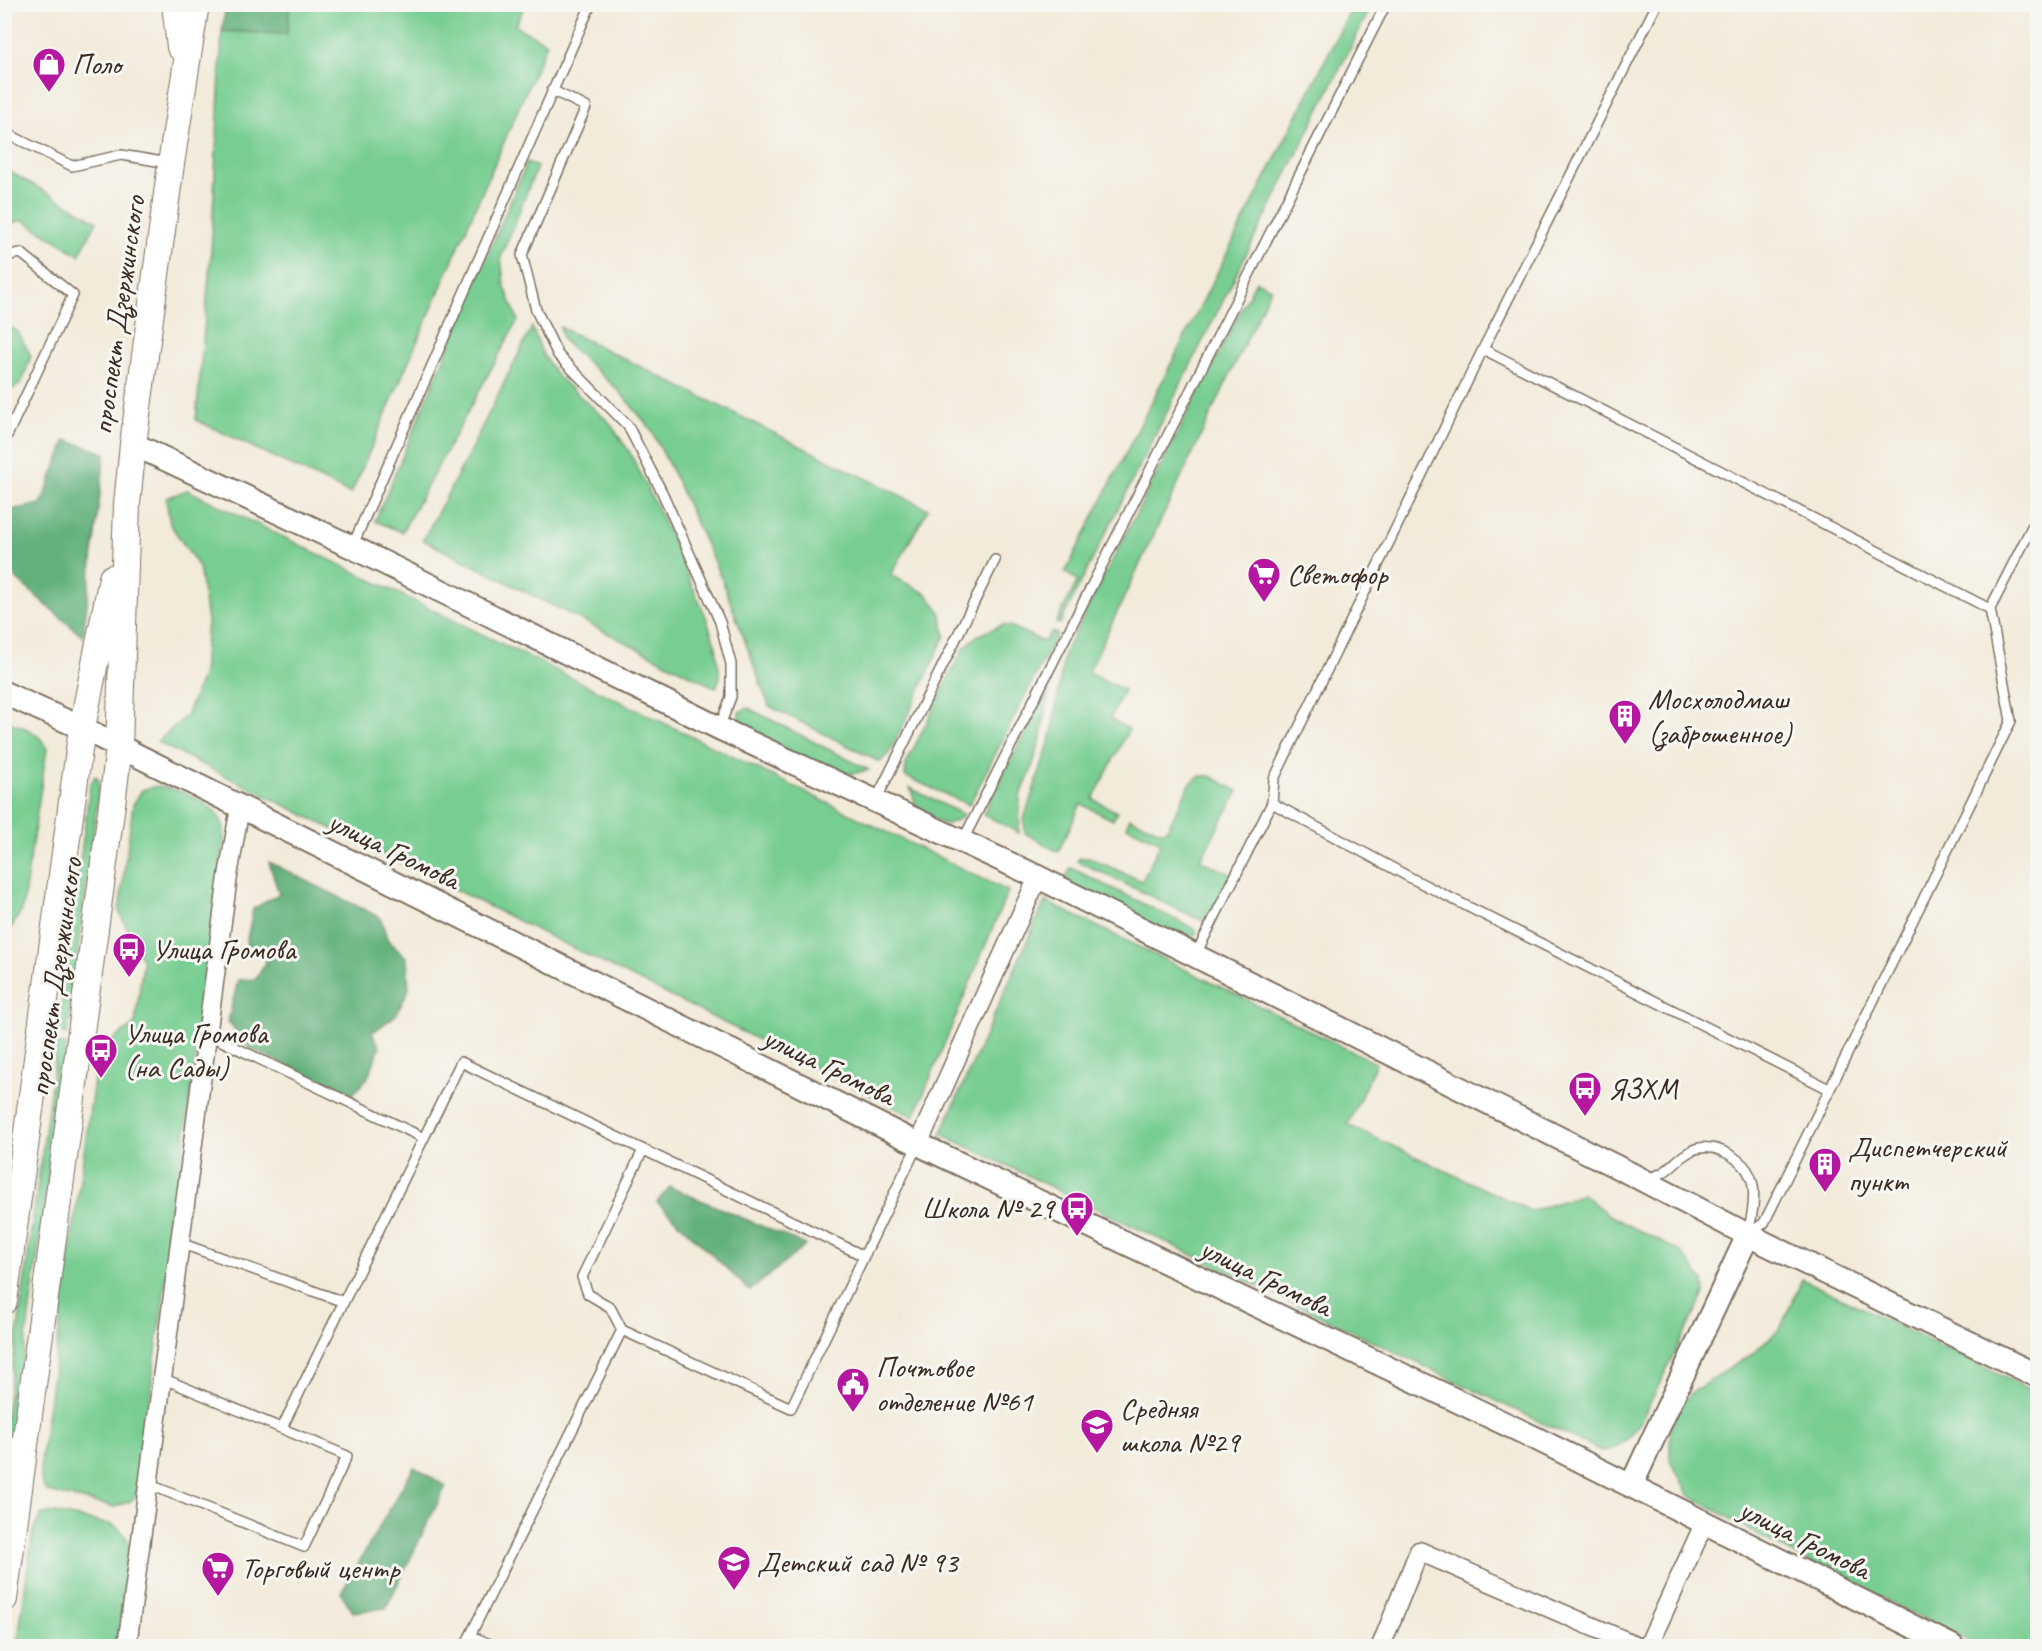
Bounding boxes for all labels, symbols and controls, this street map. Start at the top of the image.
place label: Поло [72,45,124,83]
shop icon: Поло [31,46,67,93]
street label: проспект Дзержинского [82,192,154,437]
place label: Светофор [1287,555,1389,593]
supermarket icon: Светофор [1246,556,1282,603]
place label: Мосхолодмаш (заброшенное) [1648,680,1793,752]
building icon: Мосхолодмаш (заброшенное) [1607,698,1643,745]
street label: улица Громова [320,801,468,899]
street label: проспект Дзержинского [19,854,91,1099]
place label: Улица Громова [152,930,297,968]
bus stop icon: Улица Громова [111,931,147,978]
place label: Улица Громова (на Сады) [124,1014,269,1086]
street label: улица Громова [755,1017,903,1115]
bus stop icon: Улица Громова (на Сады) [83,1032,119,1079]
place label: ЯЗХМ [1608,1069,1679,1107]
bus stop icon: ЯЗХМ [1567,1070,1603,1117]
place label: Диспетчерский пункт [1848,1128,2008,1200]
building icon: Диспетчерский пункт [1807,1146,1843,1193]
place label: Школа № 29 [922,1189,1056,1227]
bus stop icon: Школа № 29 [1059,1190,1095,1237]
street label: улица Громова [1192,1228,1340,1326]
place label: Почтовое отделение №61 [876,1348,1034,1420]
public building icon: Почтовое отделение №61 [835,1366,871,1413]
place label: Средняя школа №29 [1120,1389,1242,1461]
school or university icon: Средняя школа №29 [1079,1407,1115,1454]
street label: улица Громова [1731,1489,1879,1589]
place label: Детский сад № 93 [757,1543,960,1581]
school or university icon: Детский сад № 93 [716,1544,752,1591]
place label: Торговый центр [241,1549,401,1587]
supermarket icon: Торговый центр [200,1550,236,1597]

